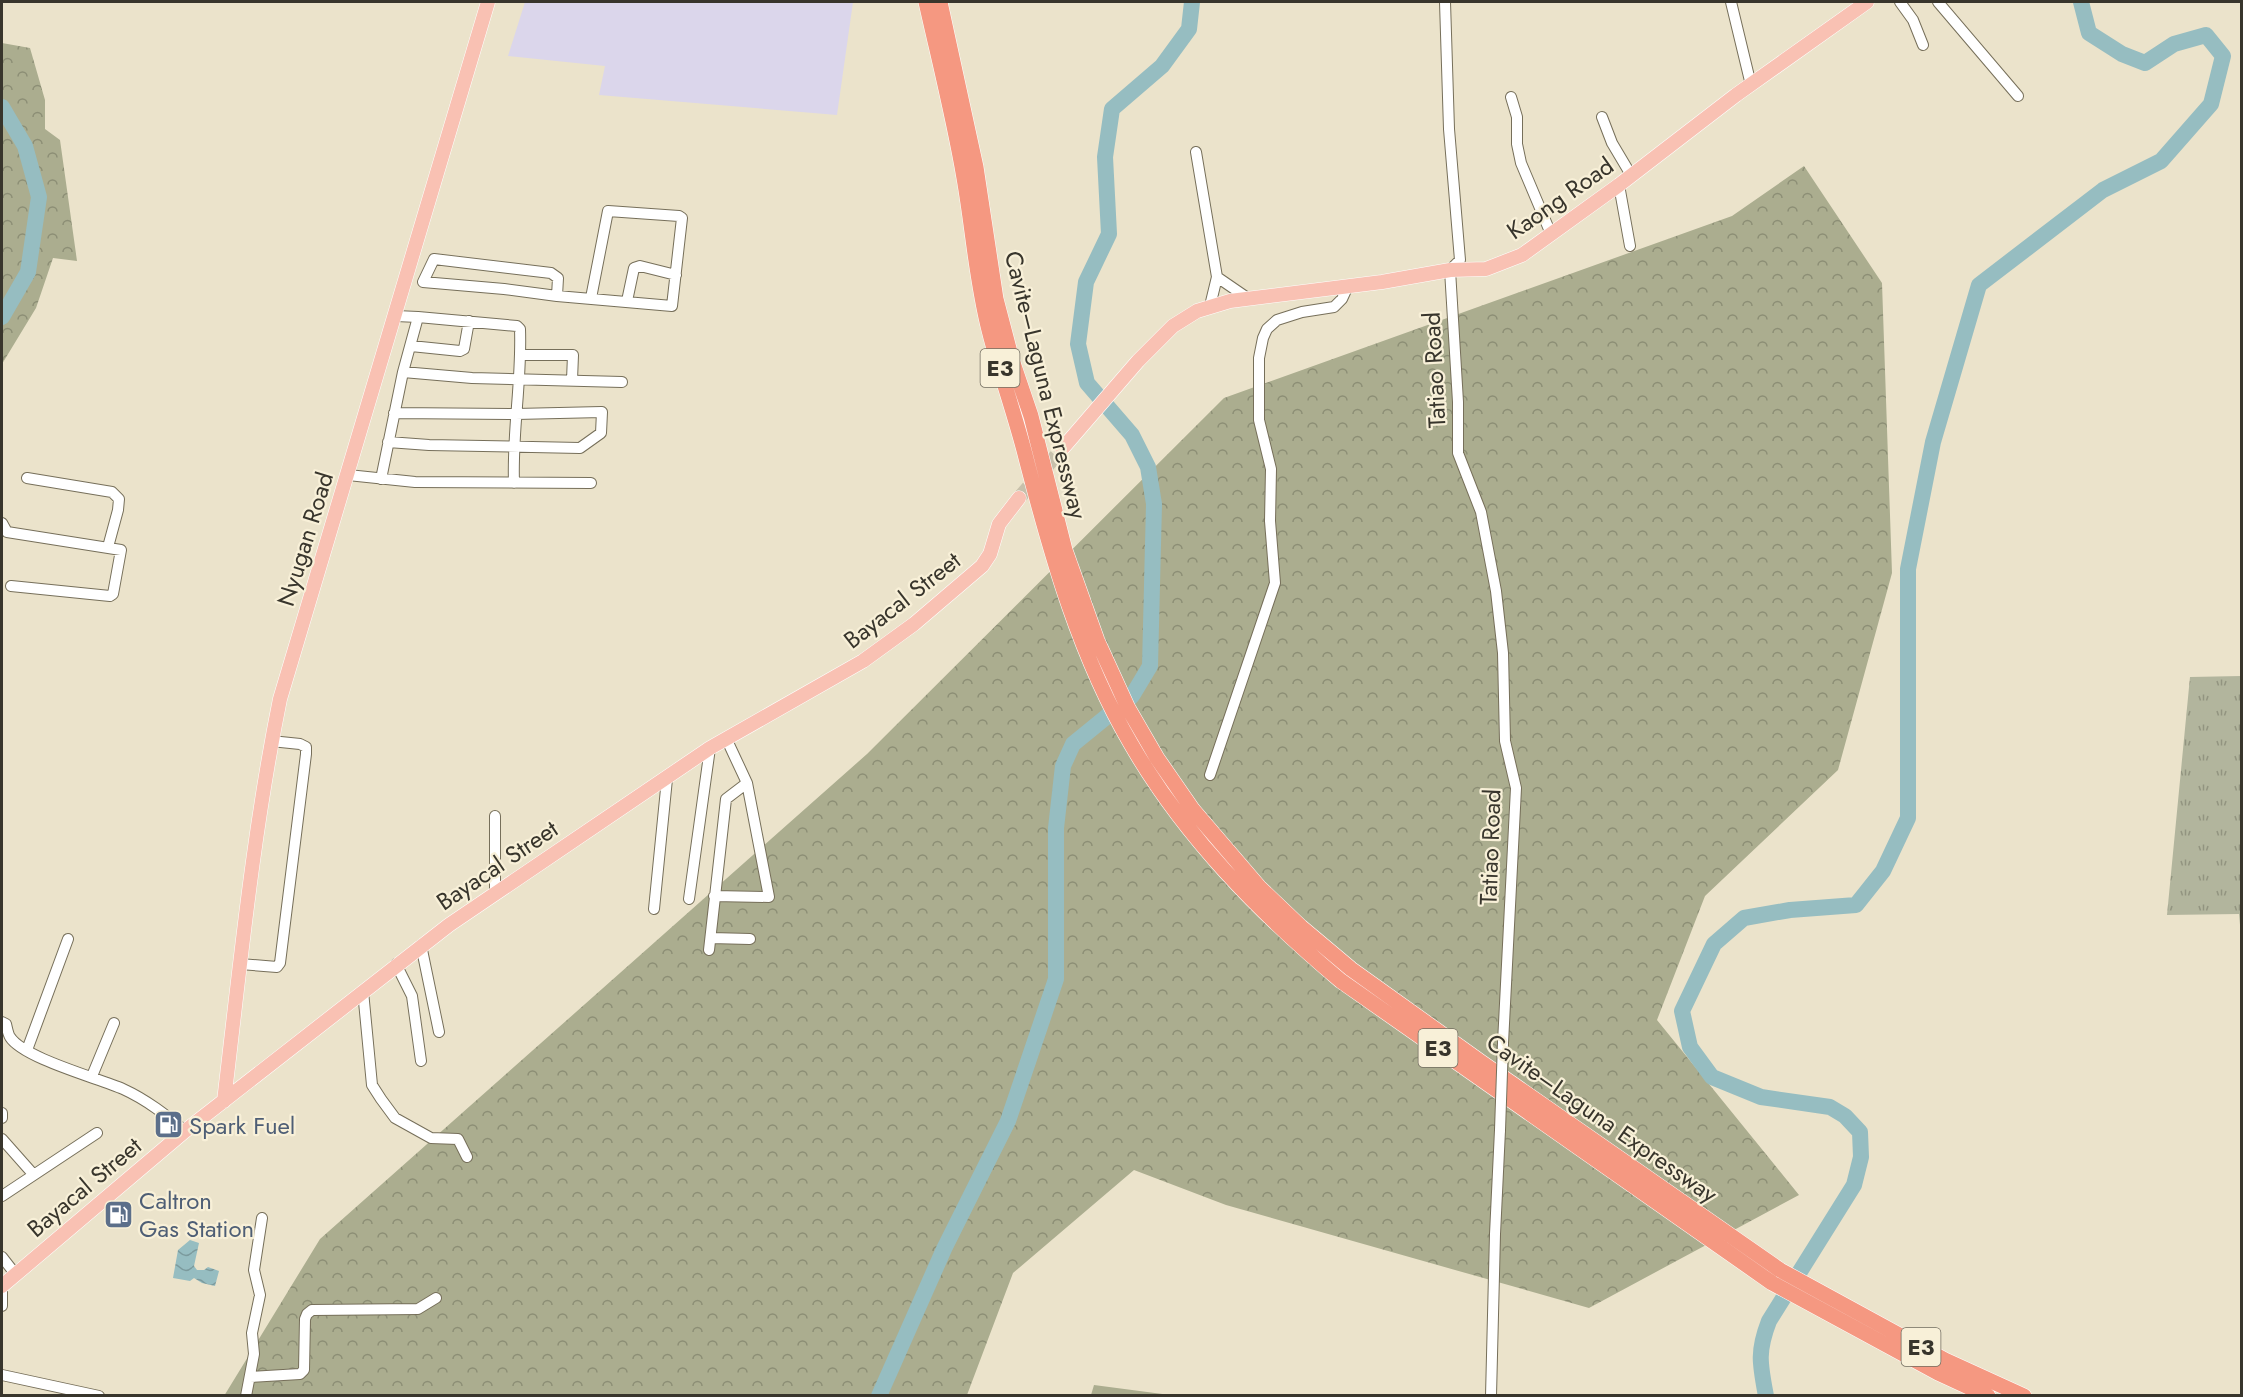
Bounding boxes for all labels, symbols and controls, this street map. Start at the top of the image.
street label: Kaong Road [1499,148,1621,248]
street label: Cavite–Laguna Expressway [996,247,1096,523]
street label: Tatiao Road [1413,311,1455,429]
road number: E3 [980,349,1020,387]
street label: Nyugan Road [268,468,342,610]
street label: Bayacal Street [836,543,968,657]
street label: Tatiao Road [1470,788,1510,906]
street label: Bayacal Street [429,811,565,919]
street label: Cavite–Laguna Expressway [1479,1025,1725,1212]
road number: E3 [1418,1029,1458,1067]
place label: Spark Fuel [189,1108,295,1143]
fuel station icon: Spark Fuel [152,1109,184,1141]
street label: Bayacal Street [19,1128,149,1245]
place label: Caltron Gas Station [139,1183,254,1246]
fuel station icon: Caltron Gas Station [102,1198,134,1230]
road number: E3 [1902,1328,1940,1366]

